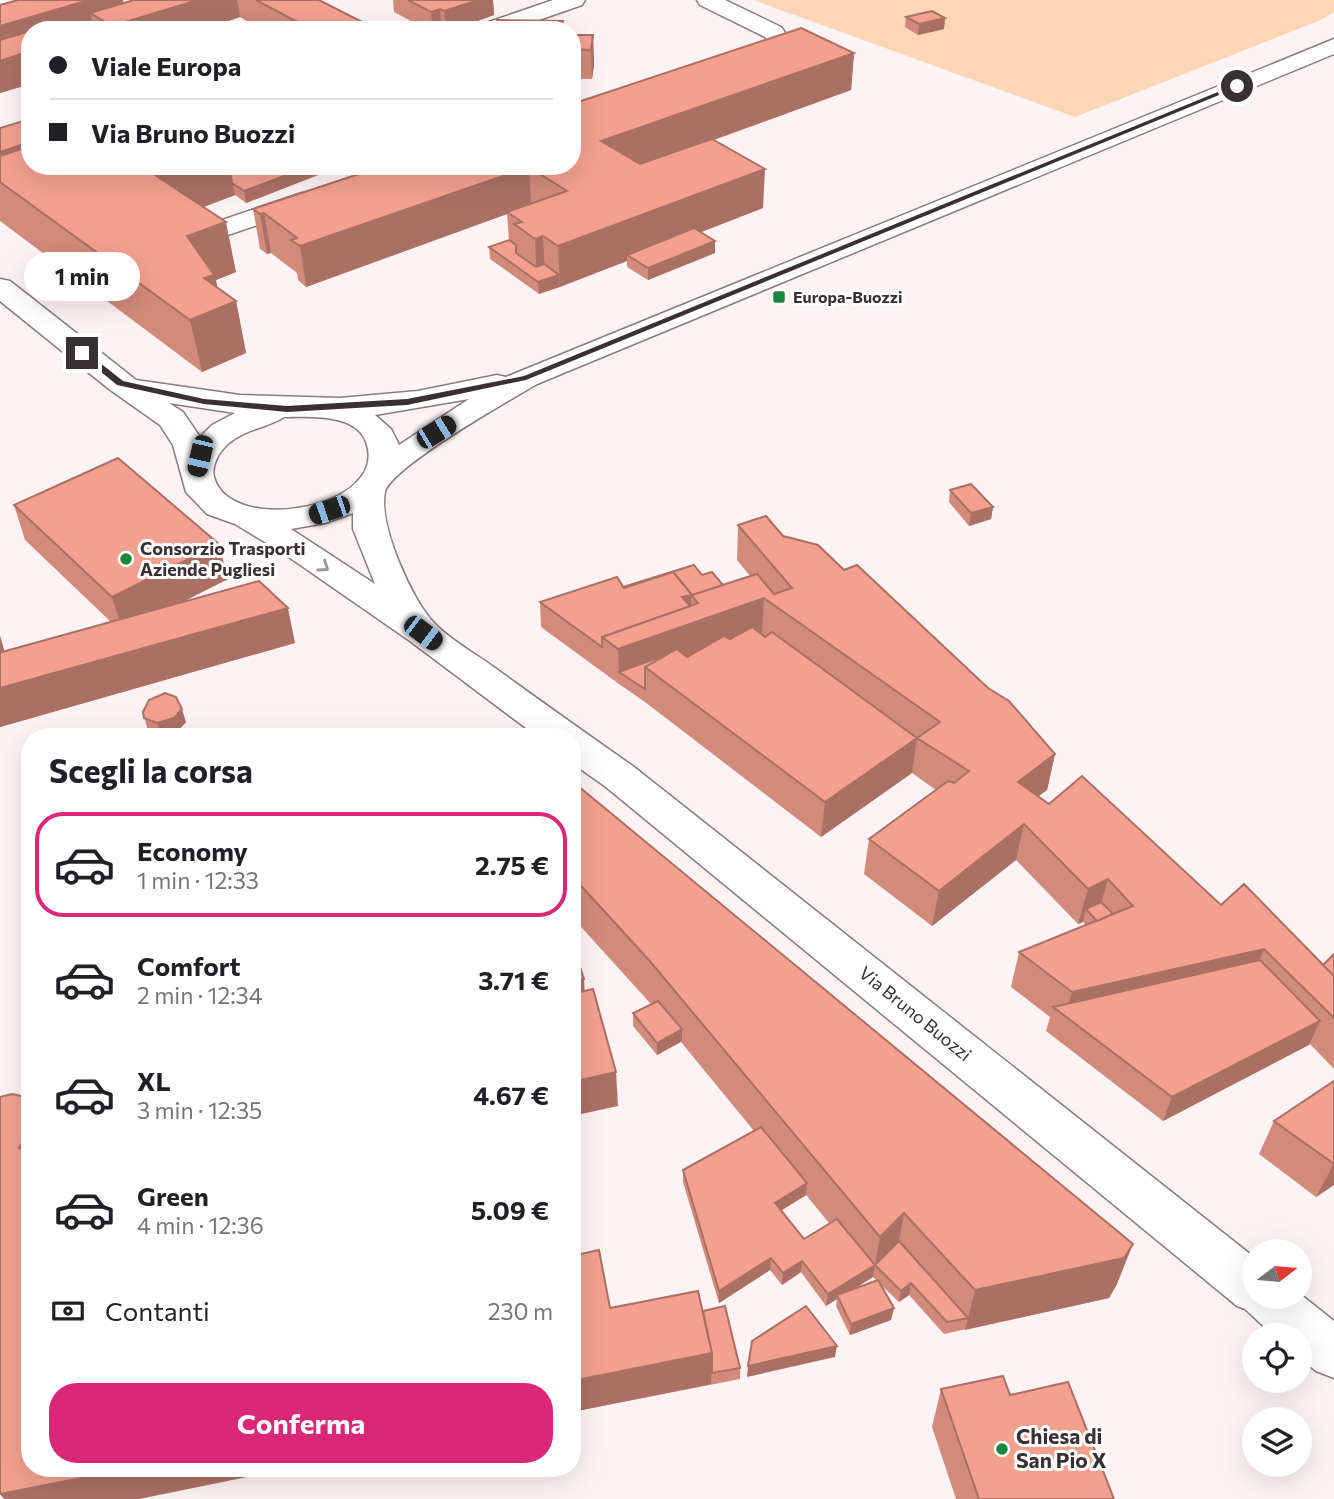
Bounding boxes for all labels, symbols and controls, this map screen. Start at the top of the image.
text: Viale Europa [91,50,241,81]
route start [1221,70,1253,102]
text: Via Bruno Buozzi [91,117,295,148]
callout: 1 min [24,252,140,300]
text: 1 min [55,262,109,290]
place label: Europa-Buozzi [793,287,903,306]
marker: Europa-Buozzi [771,289,787,305]
route end [66,337,98,369]
car [413,412,460,452]
car [186,433,215,479]
car [306,493,353,527]
place label: Consorzio Trasporti Aziende Pugliesi [140,537,306,580]
marker: Consorzio Trasporti Aziende Pugliesi [118,551,134,567]
one-way arrow [316,559,329,571]
car [400,612,447,654]
text: Scegli la corsa [49,750,253,790]
icon: car [53,833,116,896]
text: Economy [137,835,248,866]
text: 2.75 € [475,849,549,880]
text: 1 min · 12:33 [137,866,259,894]
icon: car [53,948,116,1011]
text: Comfort [137,950,240,981]
street label: Via Bruno Buozzi [855,961,976,1065]
text: 3.71 € [478,964,549,995]
text: 2 min · 12:34 [137,981,263,1009]
icon: car [53,1063,116,1126]
text: XL [137,1065,171,1096]
text: 4.67 € [473,1079,549,1110]
text: 3 min · 12:35 [137,1096,262,1124]
icon: car [53,1178,116,1241]
text: Green [137,1180,209,1211]
text: 5.09 € [471,1194,549,1225]
text: 4 min · 12:36 [137,1211,264,1239]
north arrow [1242,1239,1312,1309]
map controls [1242,1239,1312,1477]
icon: cash [49,1292,87,1330]
text: Contanti [105,1295,210,1326]
text: 230 m [488,1297,553,1325]
button: locate [1242,1323,1312,1393]
button: Conferma [49,1383,553,1463]
button: layers [1242,1407,1312,1477]
place label: Chiesa di San Pio X [1016,1423,1107,1472]
marker: Chiesa di San Pio X [994,1441,1010,1457]

